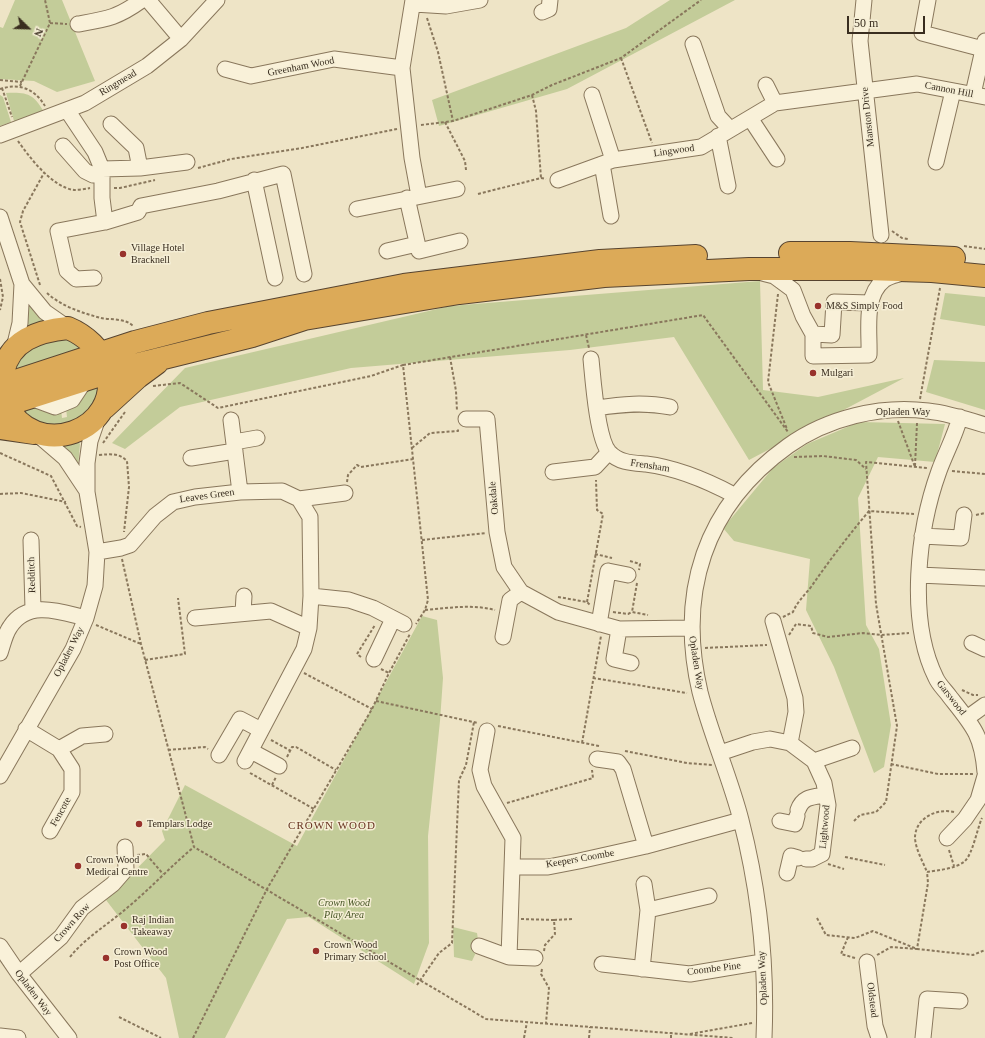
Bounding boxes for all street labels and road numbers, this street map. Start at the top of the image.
street label: Greenham Wood [267,55,335,79]
street label: Ringmead [97,67,139,99]
street label: Cannon Hill [924,79,974,101]
street label: Manston Drive [859,86,877,148]
street label: Lingwood [653,142,695,160]
street label: Opladen Way [876,406,930,418]
street label: Frensham [630,457,670,475]
street label: Oakdale [487,481,501,515]
street label: Leaves Green [179,486,235,506]
street label: Redditch [25,557,39,593]
street label: Opladen Way [51,625,87,679]
street label: Opladen Way [686,635,706,691]
street label: Garswood [934,678,968,718]
street label: Fencote [48,795,74,829]
street label: Lightwood [817,805,833,849]
street label: Keepers Coombe [545,847,615,871]
street label: Crown Row [51,901,93,945]
street label: Opladen Way [756,950,770,1006]
street label: Coombe Pine [686,960,742,978]
street label: Opladen Way [12,968,54,1018]
street label: Oldstead [864,982,880,1018]

